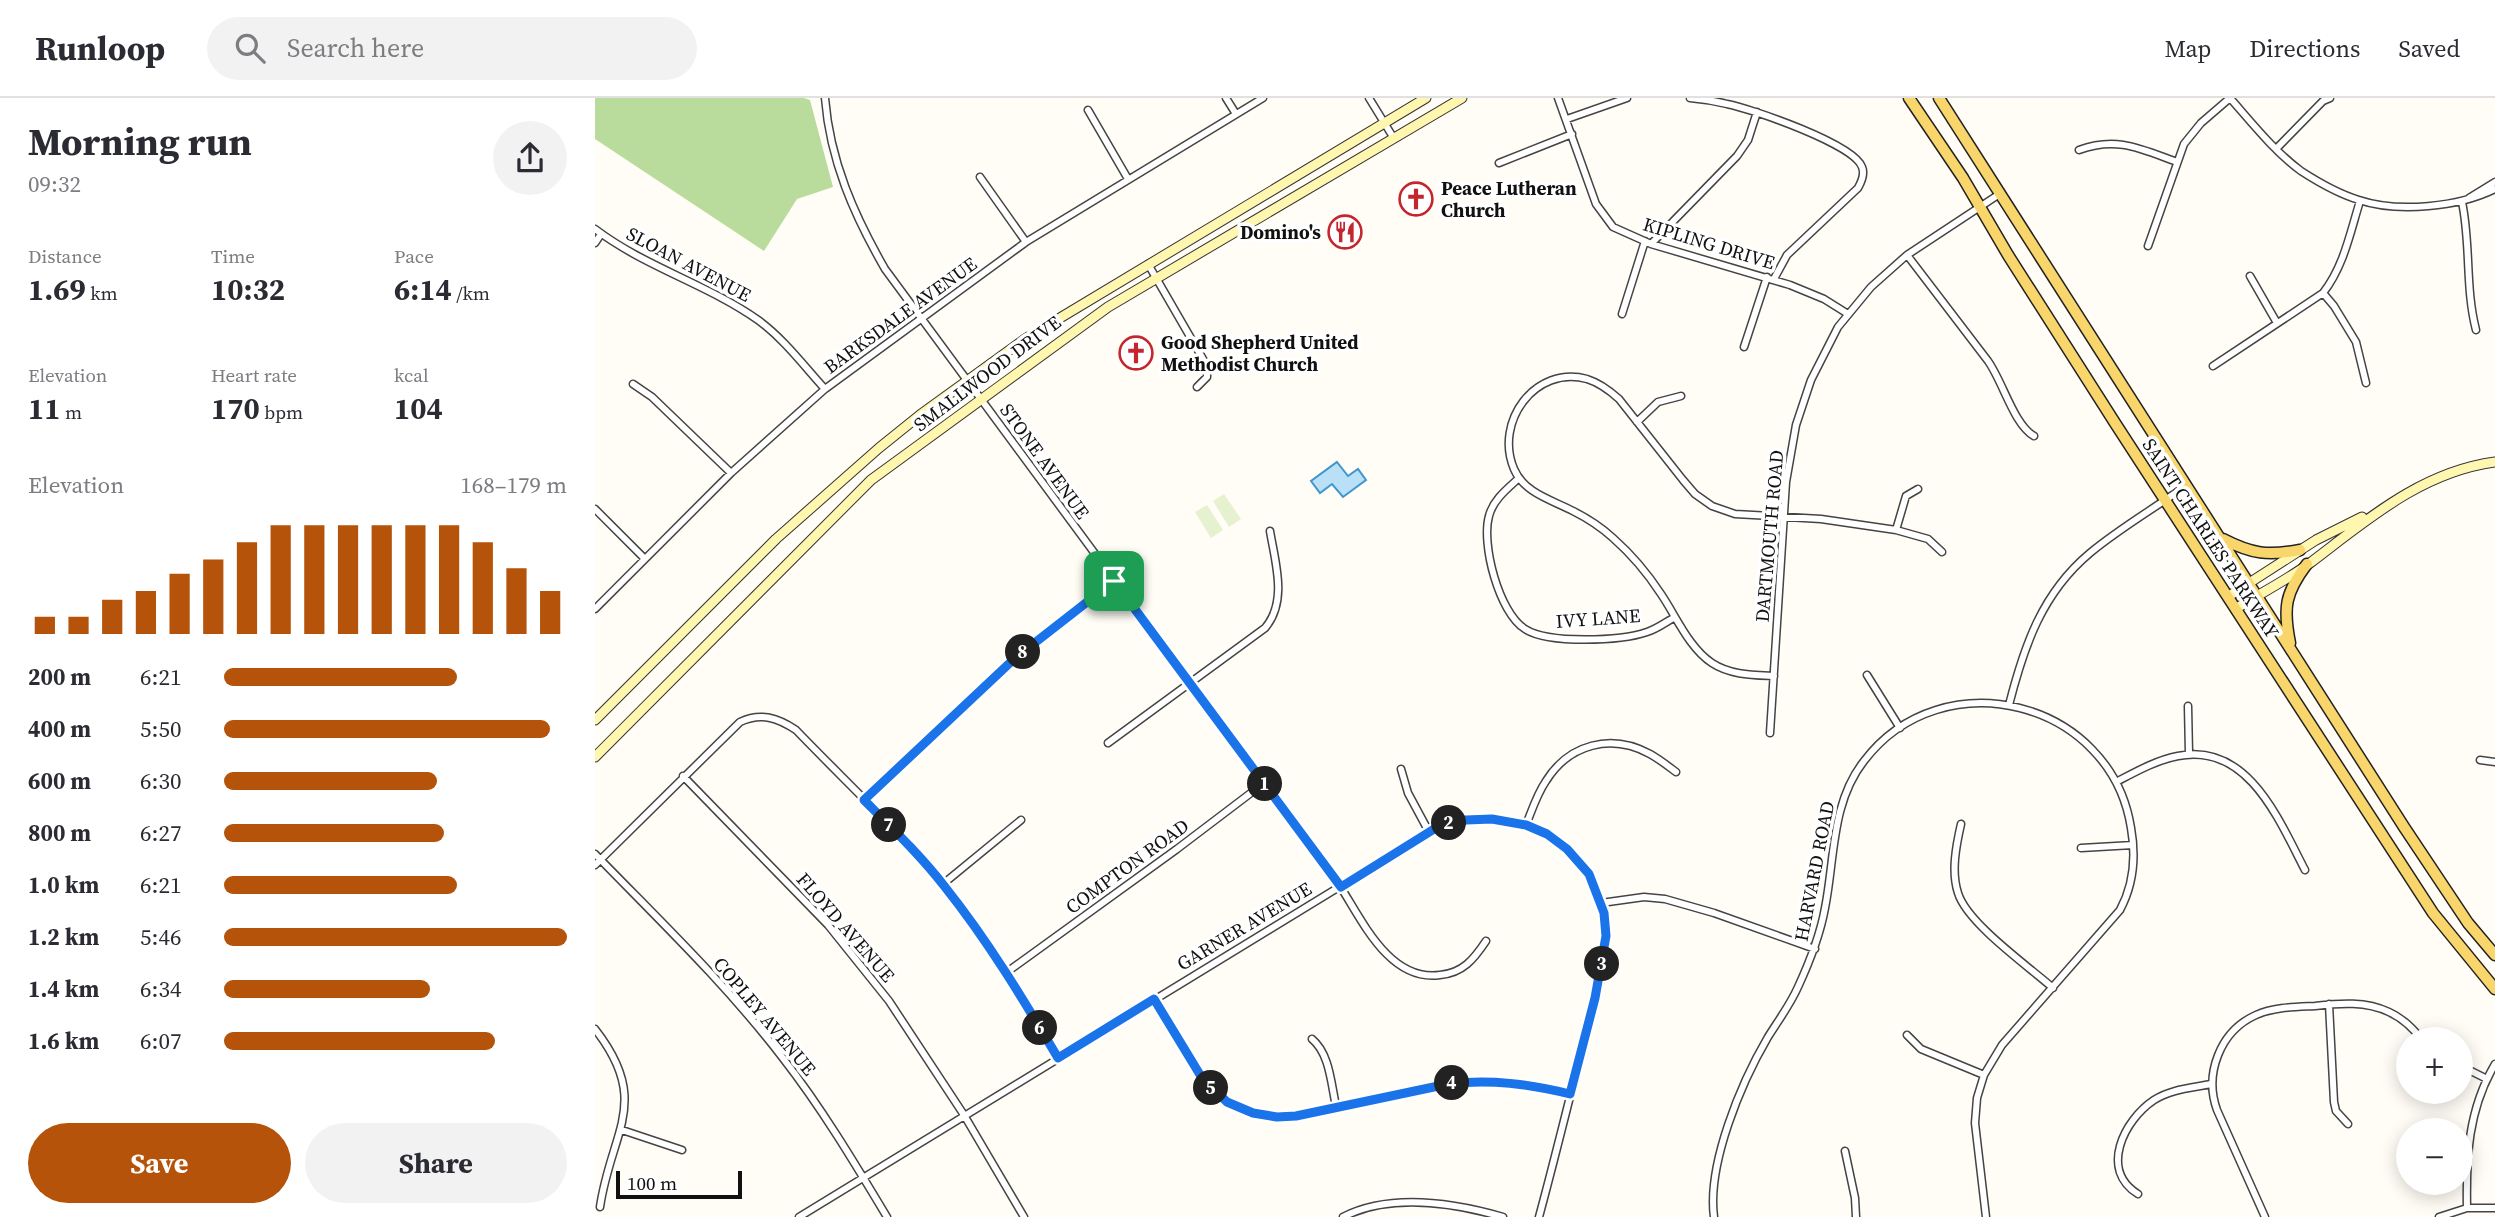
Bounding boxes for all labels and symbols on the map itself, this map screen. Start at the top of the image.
place label: Peace Lutheran Church [1441,175,1577,223]
church icon: Peace Lutheran Church [1397,180,1435,218]
street label: KIPLING DRIVE [1640,211,1778,275]
restaurant icon: Domino's [1326,213,1364,251]
place label: Domino's [1240,219,1321,245]
street label: SLOAN AVENUE [622,220,756,308]
street label: BARKSDALE AVENUE [818,251,982,379]
street label: SMALLWOOD DRIVE [908,309,1066,437]
place label: Good Shepherd United Methodist Church [1161,329,1359,377]
church icon: Good Shepherd United Methodist Church [1117,334,1155,372]
street label: STONE AVENUE [994,398,1096,524]
street label: SAINT CHARLES PARKWAY [2137,433,2285,643]
street label: DARTMOUTH ROAD [1749,449,1789,623]
pin [1084,551,1144,611]
street label: IVY LANE [1555,602,1641,634]
pin: 8 [1005,634,1041,670]
pin: 1 [1247,766,1283,802]
street label: HARVARD ROAD [1788,799,1840,943]
pin: 2 [1431,806,1467,840]
pin: 7 [871,808,907,842]
street label: COMPTON ROAD [1060,812,1194,920]
street label: FLOYD AVENUE [791,867,901,987]
street label: GARNER AVENUE [1172,875,1316,977]
pin: 3 [1585,946,1619,982]
street label: COPLEY AVENUE [708,951,822,1081]
pin: 6 [1023,1010,1057,1046]
pin: 4 [1435,1066,1469,1100]
pin: 5 [1193,1070,1229,1105]
scale bar [616,1168,742,1200]

